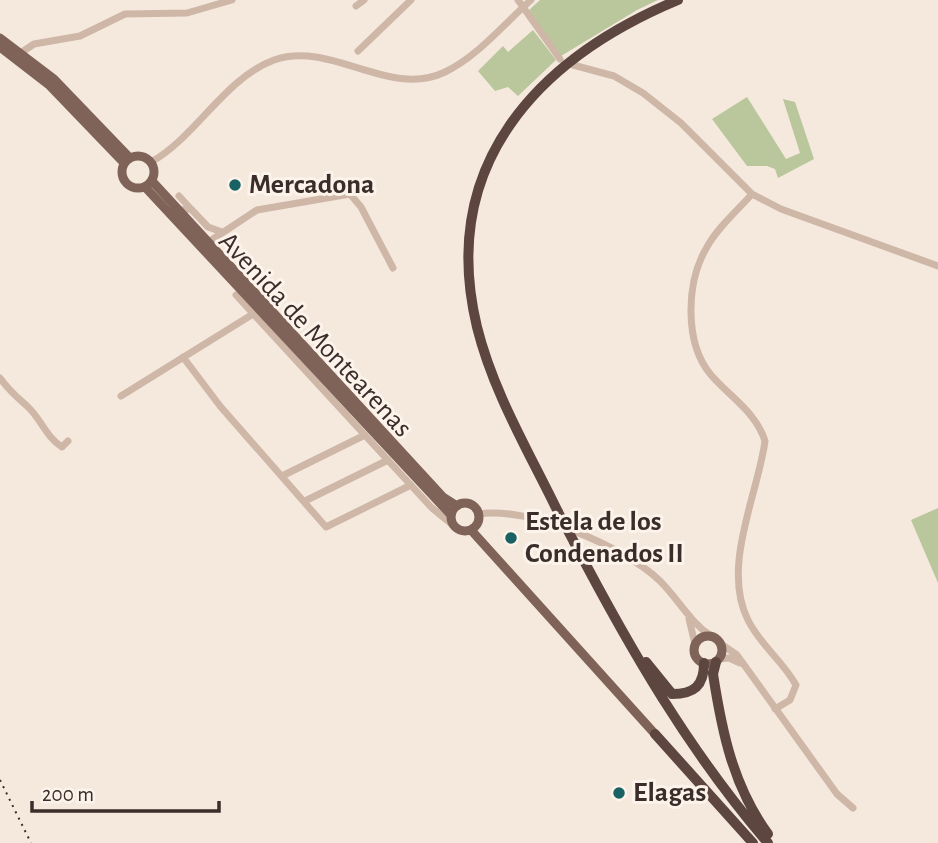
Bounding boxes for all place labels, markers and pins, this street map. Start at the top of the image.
place label: Mercadona [249,171,374,199]
marker: Mercadona [227,177,243,193]
place label: Estela de los Condenados II [525,508,684,568]
marker: Estela de los Condenados II [503,530,519,546]
place label: Elagas [633,779,706,807]
marker: Elagas [611,785,627,801]

